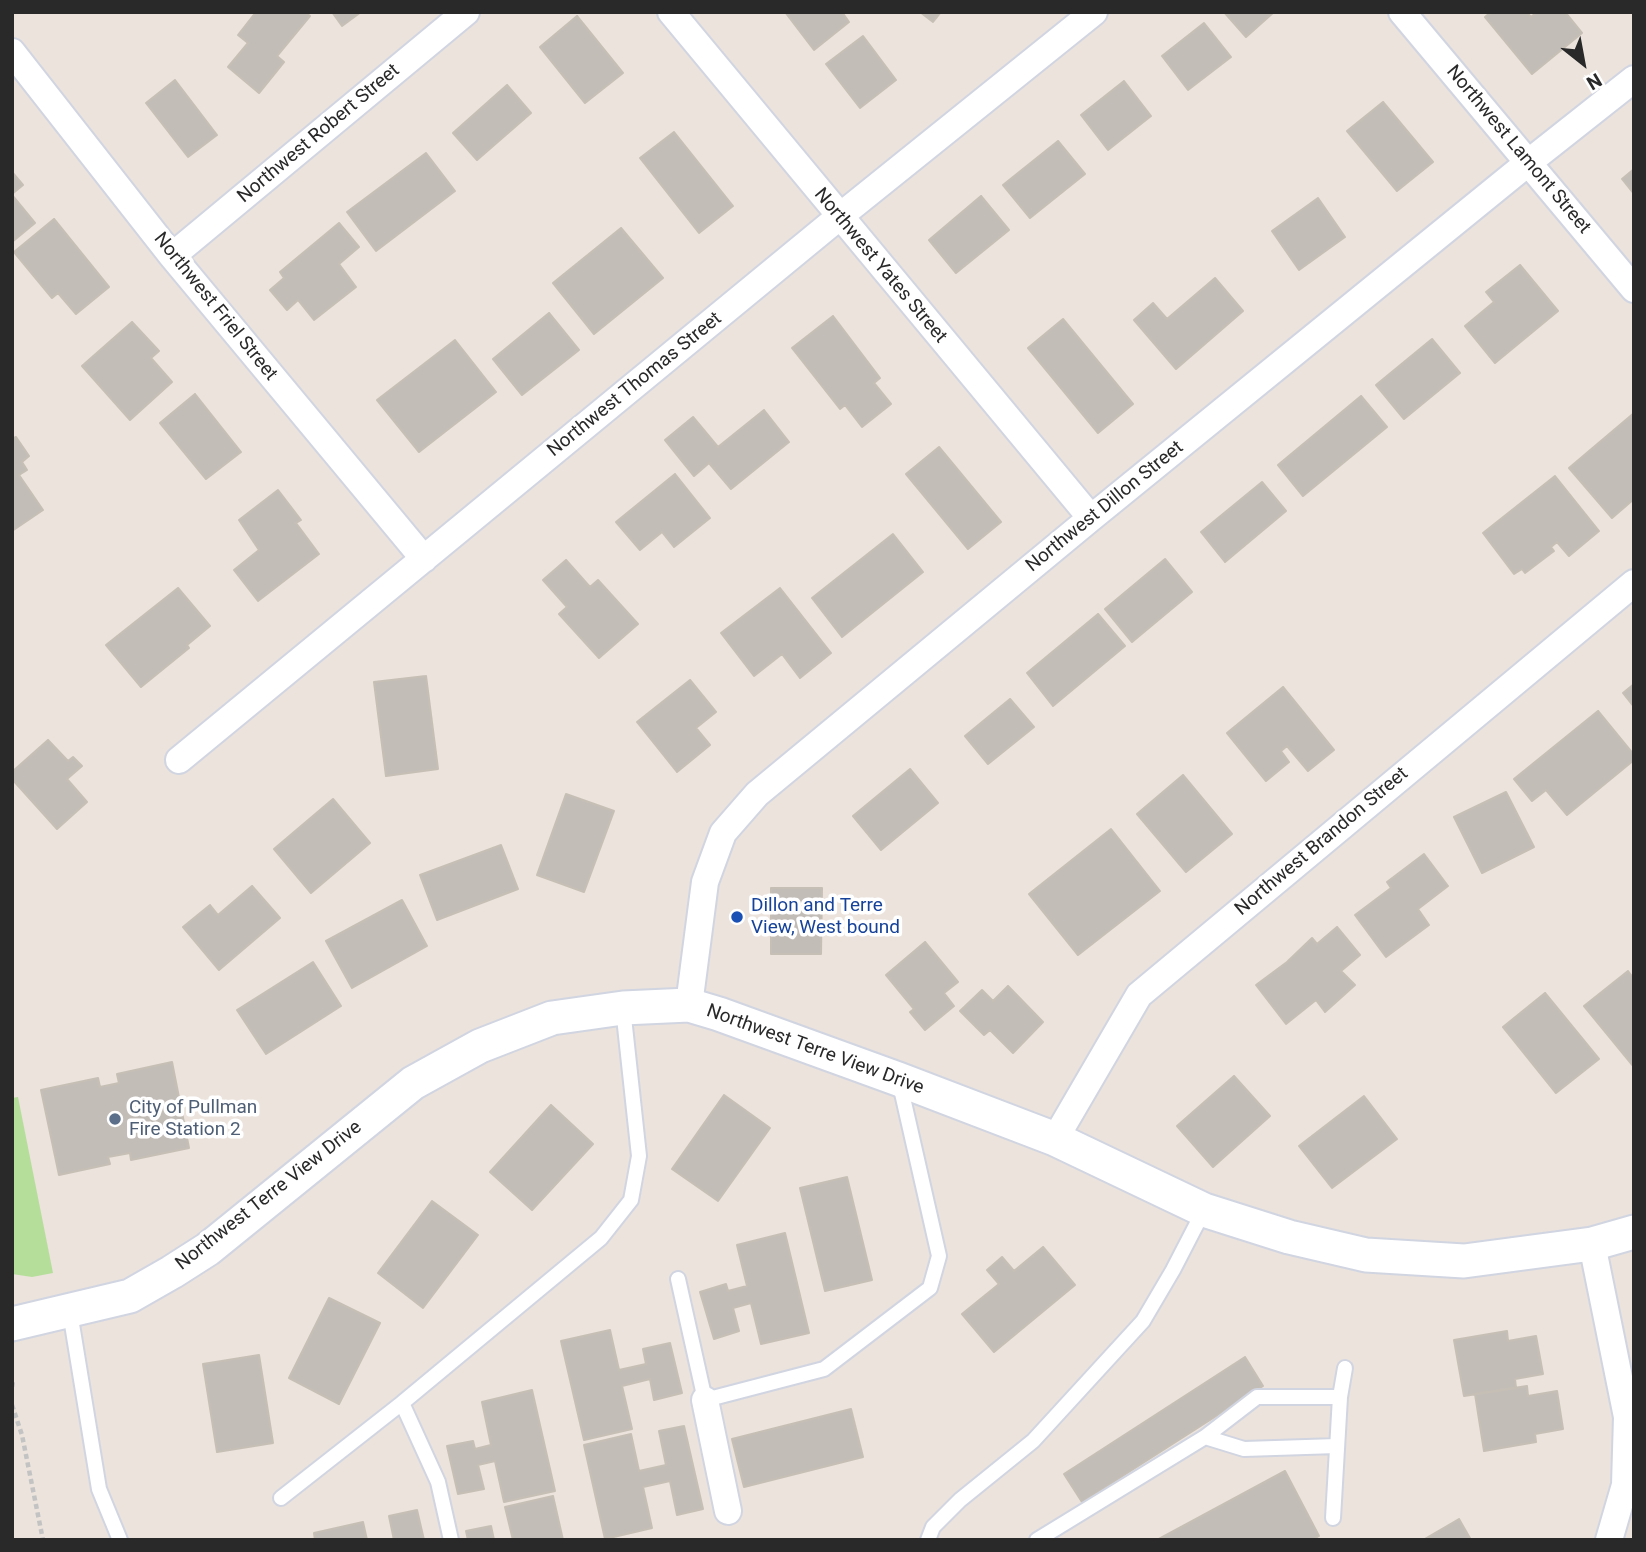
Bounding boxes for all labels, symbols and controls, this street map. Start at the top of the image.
north arrow [1548,28,1618,98]
street label: Northwest Robert Street [233,60,405,208]
street label: Northwest Lamont Street [1441,61,1595,239]
street label: Northwest Yates Street [809,184,951,348]
street label: Northwest Friel Street [148,228,282,386]
street label: Northwest Thomas Street [543,308,727,462]
street label: Northwest Dillon Street [1022,437,1188,577]
street label: Northwest Brandon Street [1231,763,1413,921]
place label: Dillon and Terre View, West bound [751,895,900,939]
marker: Dillon and Terre View, West bound [729,909,745,925]
street label: Northwest Terre View Drive [703,1000,927,1100]
place label: City of Pullman Fire Station 2 [129,1097,257,1141]
marker: City of Pullman Fire Station 2 [107,1111,123,1127]
street label: Northwest Terre View Drive [172,1116,366,1276]

